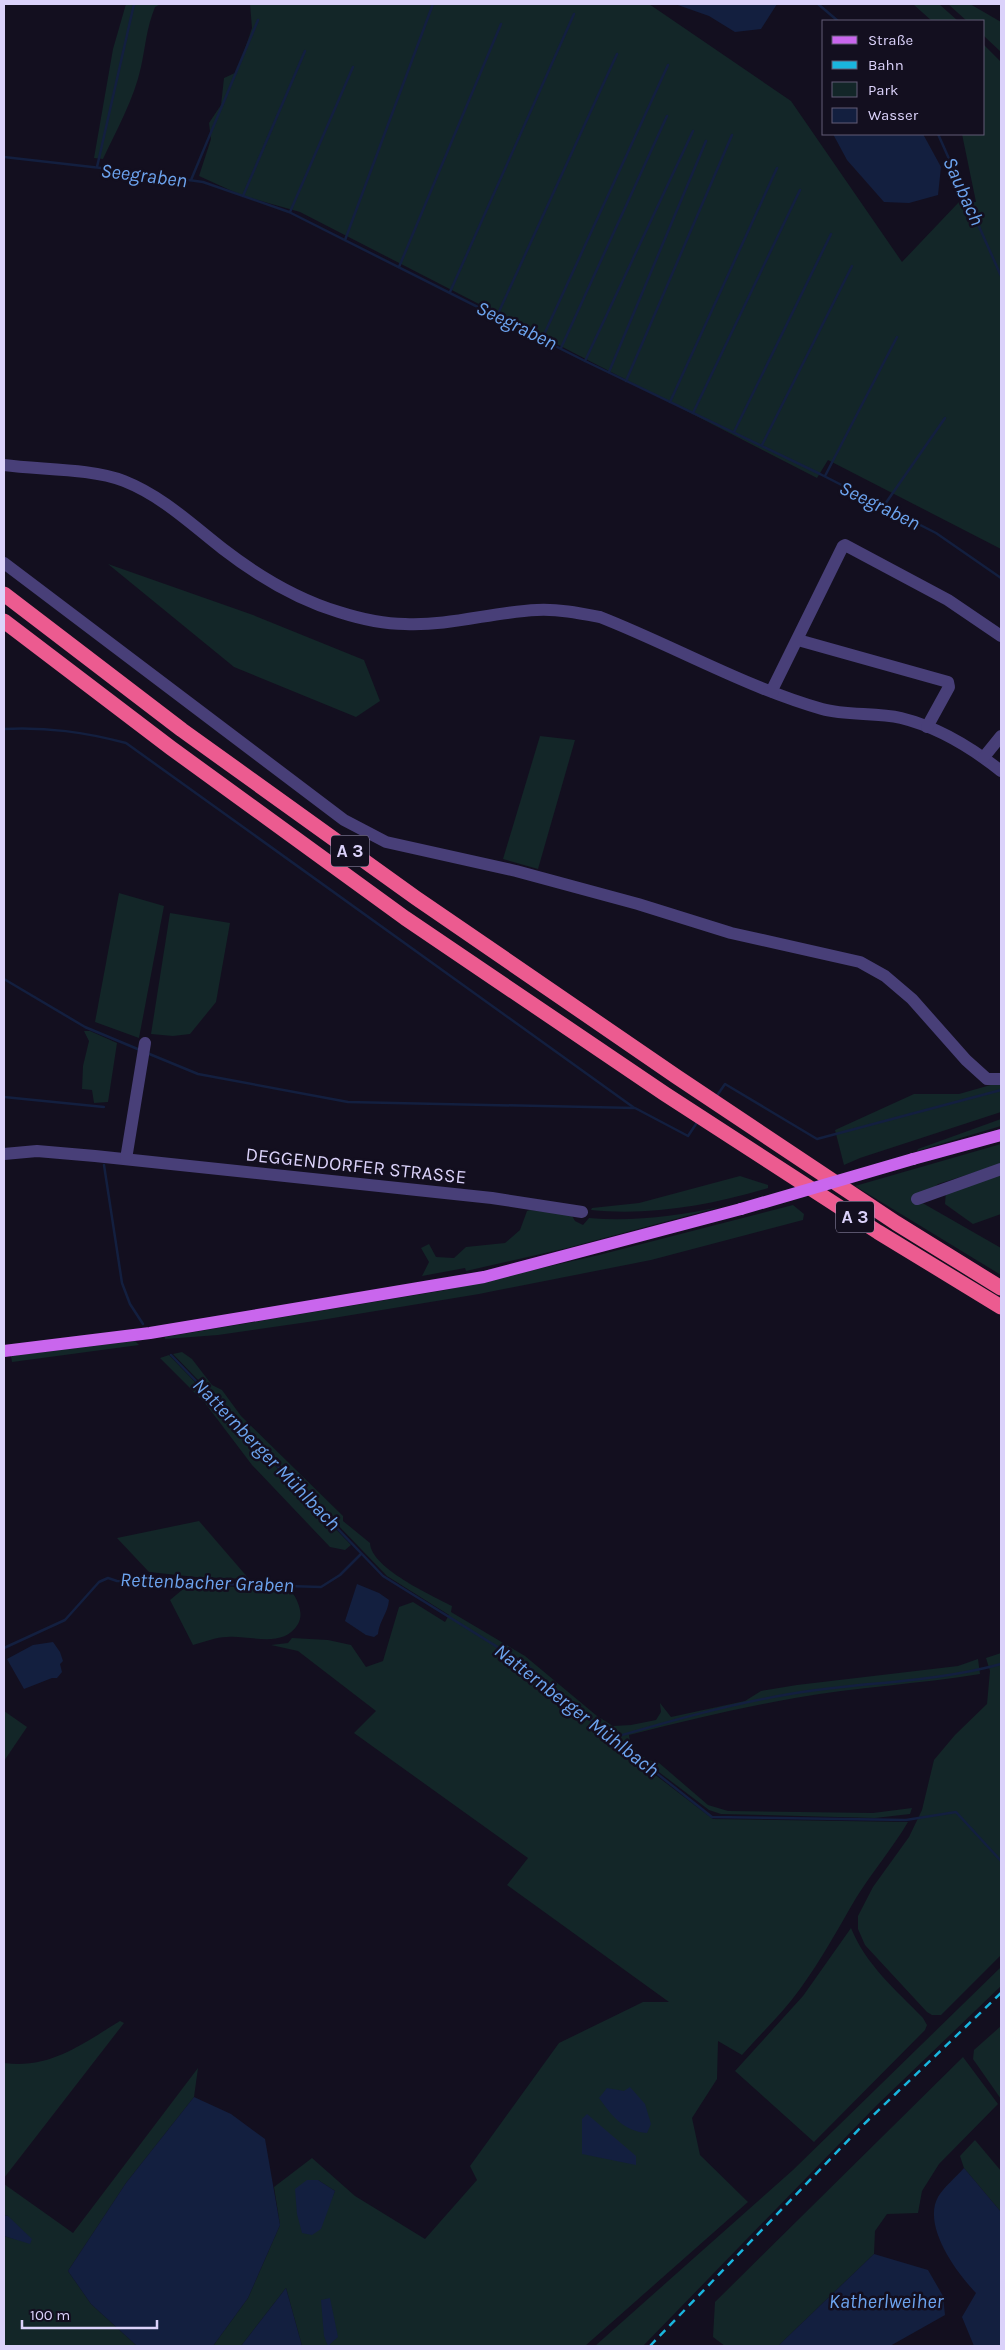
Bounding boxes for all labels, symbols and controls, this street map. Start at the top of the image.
legend [822,20,985,135]
text: Straße [868,31,913,49]
text: Bahn [868,56,904,74]
text: Park [868,81,898,99]
text: Wasser [868,106,919,124]
water label: Saubach [938,153,989,229]
water label: Seegraben [99,159,189,192]
water label: Seegraben [473,296,561,355]
water label: Seegraben [836,476,924,535]
road number: A 3 [331,836,369,866]
street label: DEGGENDORFER STRASSE [244,1143,467,1189]
road number: A 3 [836,1202,874,1232]
water label: Natternberger Mühlbach [188,1374,345,1535]
water label: Rettenbacher Graben [120,1568,294,1597]
water label: Natternberger Mühlbach [490,1639,664,1782]
water label: Katherlweiher [829,2290,944,2313]
scale bar [22,2298,158,2330]
text: 100 m [30,2306,70,2324]

